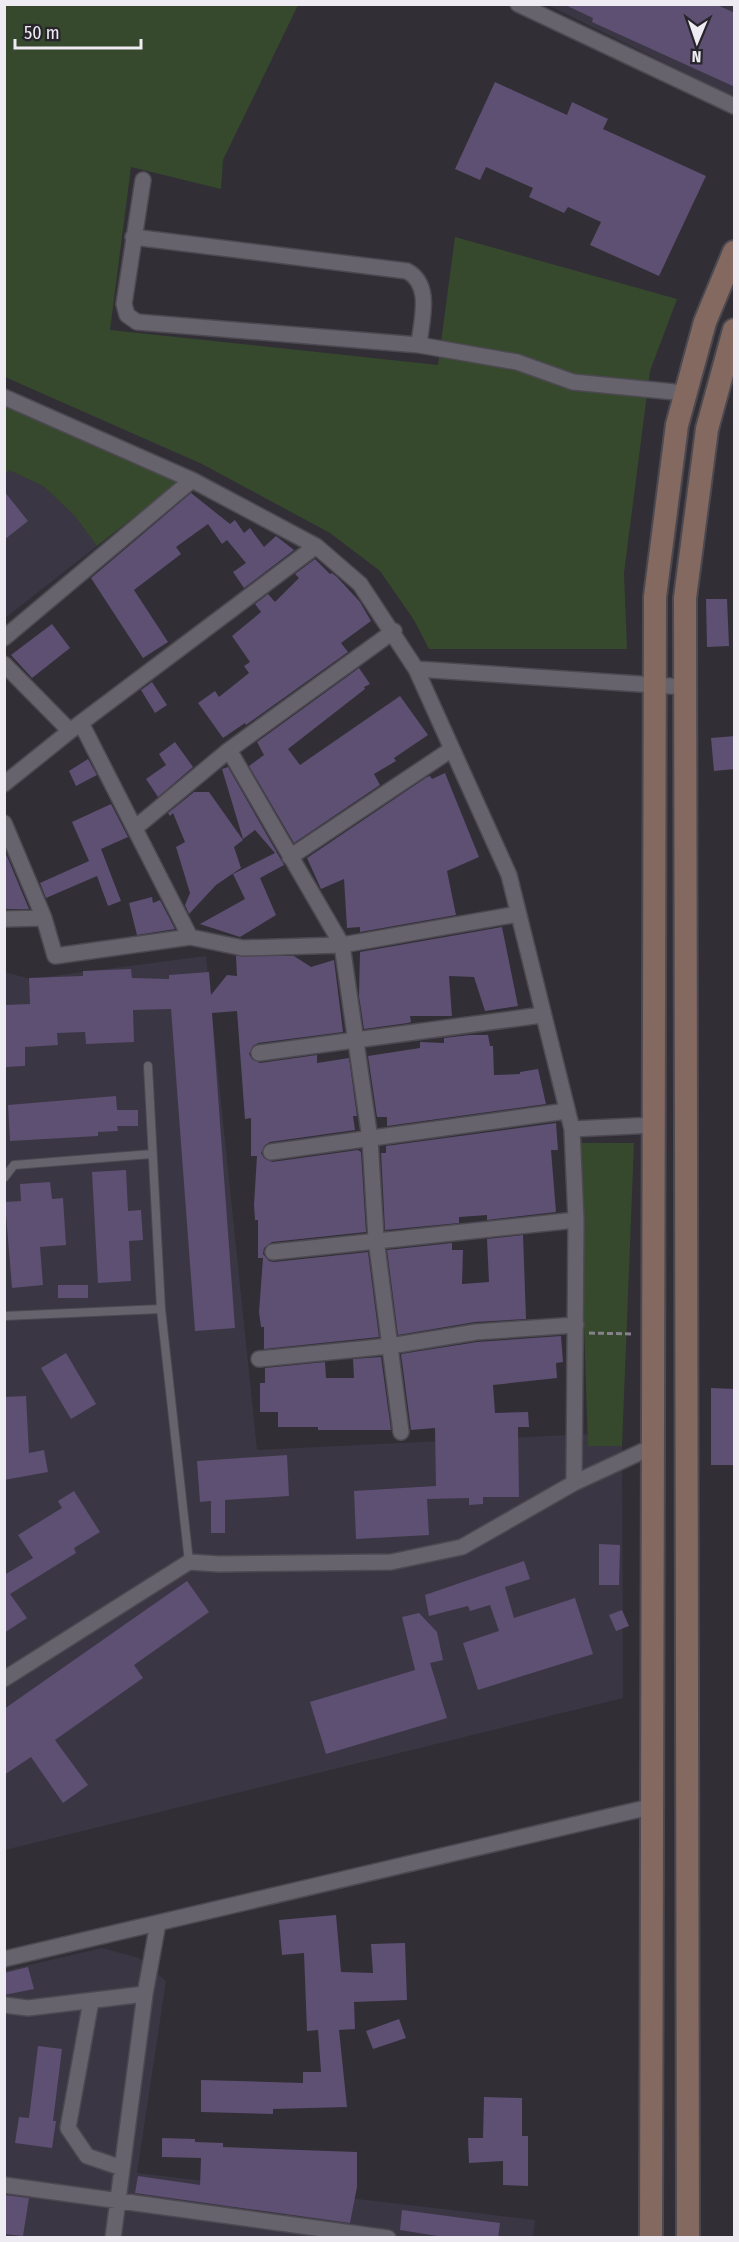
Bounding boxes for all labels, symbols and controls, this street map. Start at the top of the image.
scale bar [15,12,141,50]
north arrow [667,12,727,72]
text: 50 m [24,22,60,44]
text: N [691,47,702,66]

